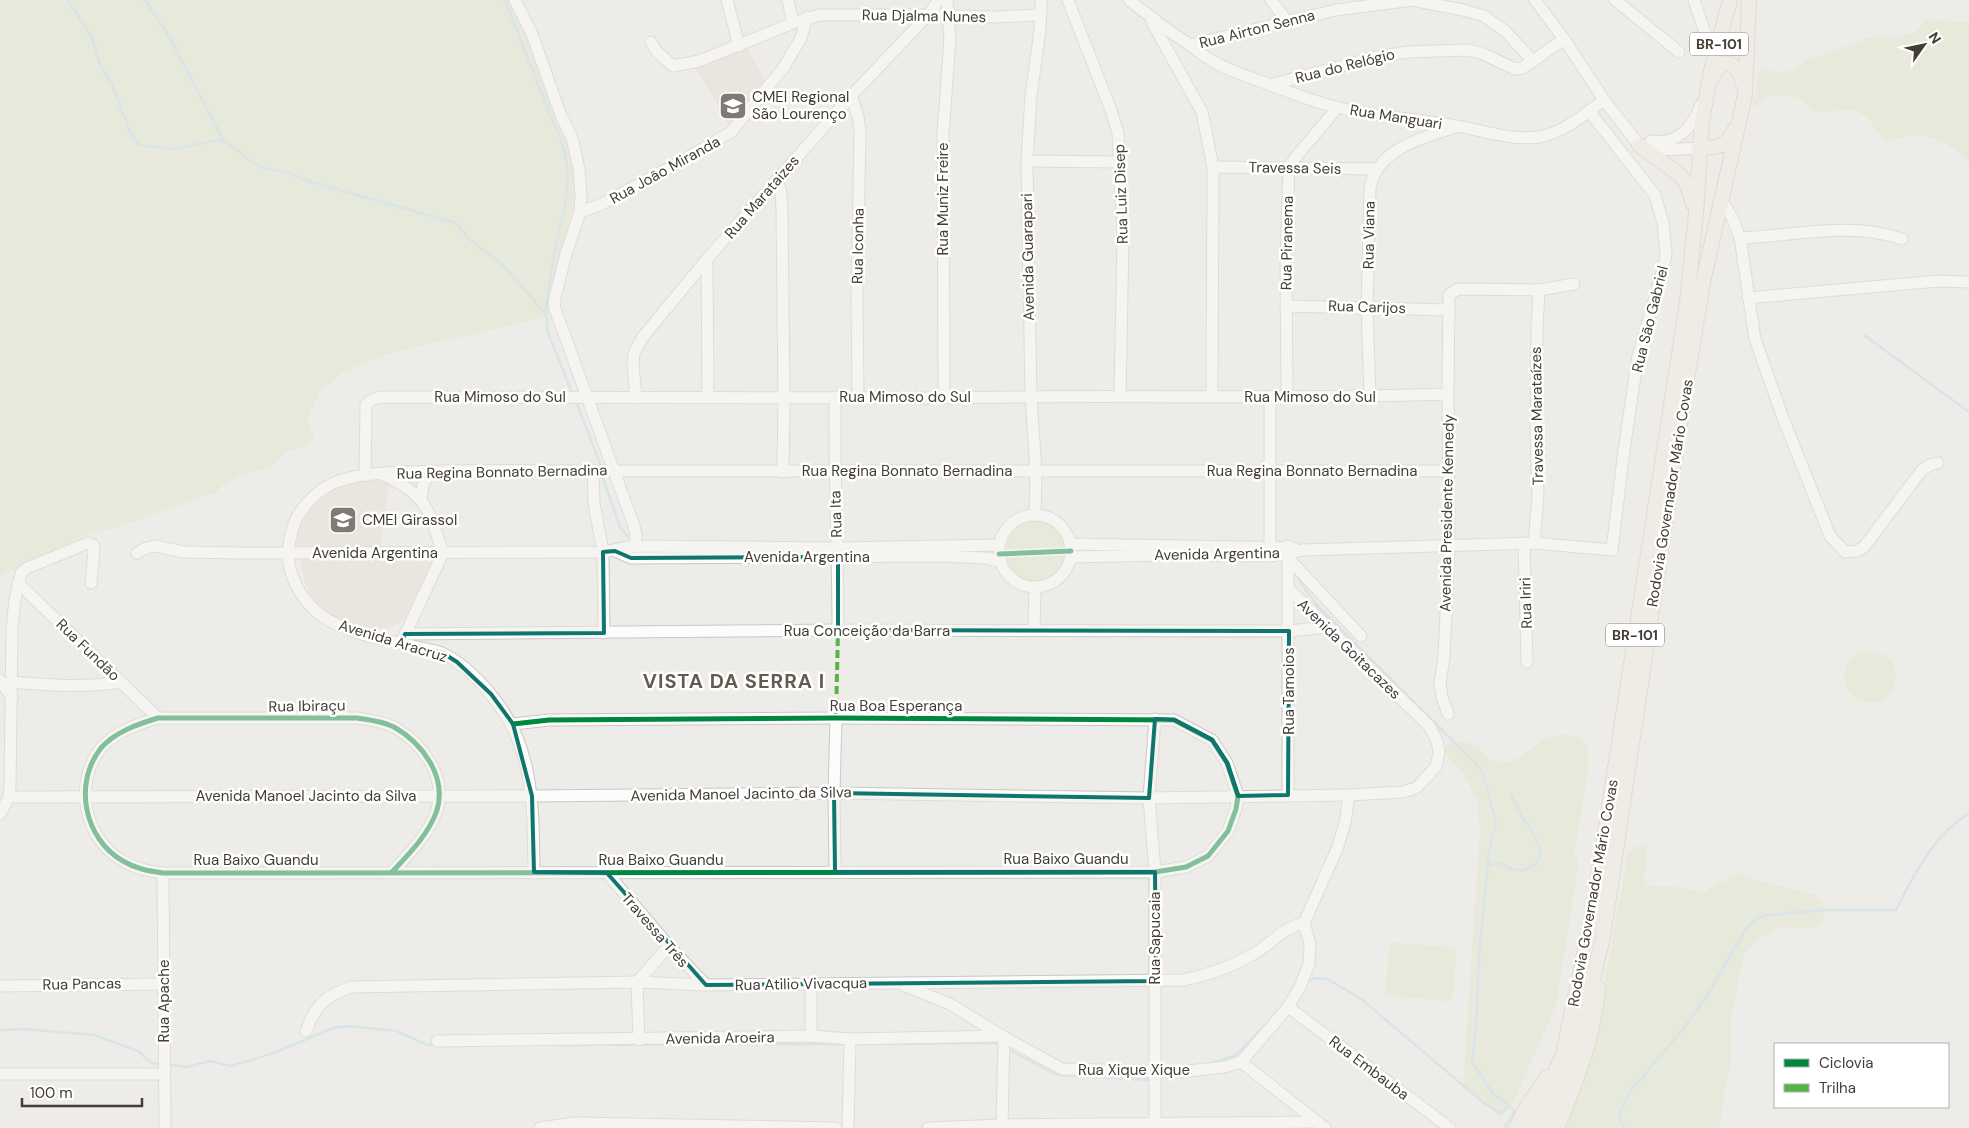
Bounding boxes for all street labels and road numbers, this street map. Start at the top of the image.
street label: Rua Djalma Nunes [862,5,986,27]
street label: Rua Airton Senna [1197,5,1317,53]
road number: BR-101 [1690,33,1748,56]
street label: Rua do Relógio [1293,44,1397,88]
street label: Rua Manguari [1348,100,1444,134]
street label: Rua João Miranda [606,131,724,209]
street label: Rua Muniz Freire [933,142,953,256]
street label: Rua Luiz Disep [1109,144,1133,244]
street label: Rua Marataizes [720,151,804,243]
street label: Travessa Seis [1249,157,1341,179]
street label: Avenida Guarapari [1017,193,1039,321]
street label: Rua Piranema [1276,196,1298,290]
street label: Rua Viana [1358,201,1380,269]
street label: Rua Iconha [847,208,869,284]
street label: Rua São Gabriel [1627,264,1673,374]
street label: Rua Carijos [1328,296,1406,318]
street label: Travessa Marataízes [1526,346,1548,486]
street label: Rodovia Governador Mário Covas [1642,378,1698,608]
street label: Rua Mimoso do Sul [434,387,566,407]
street label: Rua Mimoso do Sul [839,387,971,407]
street label: Rua Mimoso do Sul [1244,387,1376,407]
street label: Avenida Presidente Kennedy [1435,413,1459,612]
street label: Rua Regina Bonnato Bernadina [397,460,607,484]
street label: Rua Regina Bonnato Bernadina [802,461,1012,481]
street label: Rua Regina Bonnato Bernadina [1207,461,1417,481]
street label: Rua Ita [825,490,847,538]
street label: Avenida Argentina [312,543,438,563]
street label: Avenida Argentina [1154,543,1280,565]
street label: Avenida Argentina [744,547,870,567]
street label: Rua Iriri [1515,577,1537,629]
street label: Avenida Goitacazes [1293,594,1405,704]
street label: Rua Fundão [52,615,124,686]
street label: Avenida Aracruz [336,615,450,667]
street label: Rua Conceição da Barra [784,621,950,641]
road number: BR-101 [1606,624,1664,646]
street label: Rua Tamoios [1279,647,1299,735]
street label: Rua Ibiraçu [268,695,346,717]
street label: Rua Boa Esperança [830,696,962,716]
street label: Rodovia Governador Mário Covas [1563,778,1623,1008]
street label: Avenida Manoel Jacinto da Silva [630,782,852,806]
street label: Avenida Manoel Jacinto da Silva [195,786,417,806]
street label: Rua Baixo Guandu [1003,849,1129,869]
street label: Rua Baixo Guandu [193,850,319,870]
street label: Rua Baixo Guandu [598,850,724,870]
street label: Travessa Três [617,888,693,972]
street label: Rua Sapucaia [1145,891,1165,985]
street label: Rua Apache [154,960,174,1042]
street label: Rua Pancas [42,973,122,995]
street label: Rua Atilio Vivacqua [735,973,867,995]
street label: Avenida Aroeira [665,1027,775,1049]
street label: Rua Embauba [1325,1031,1413,1105]
street label: Rua Xique Xique [1078,1060,1190,1080]

